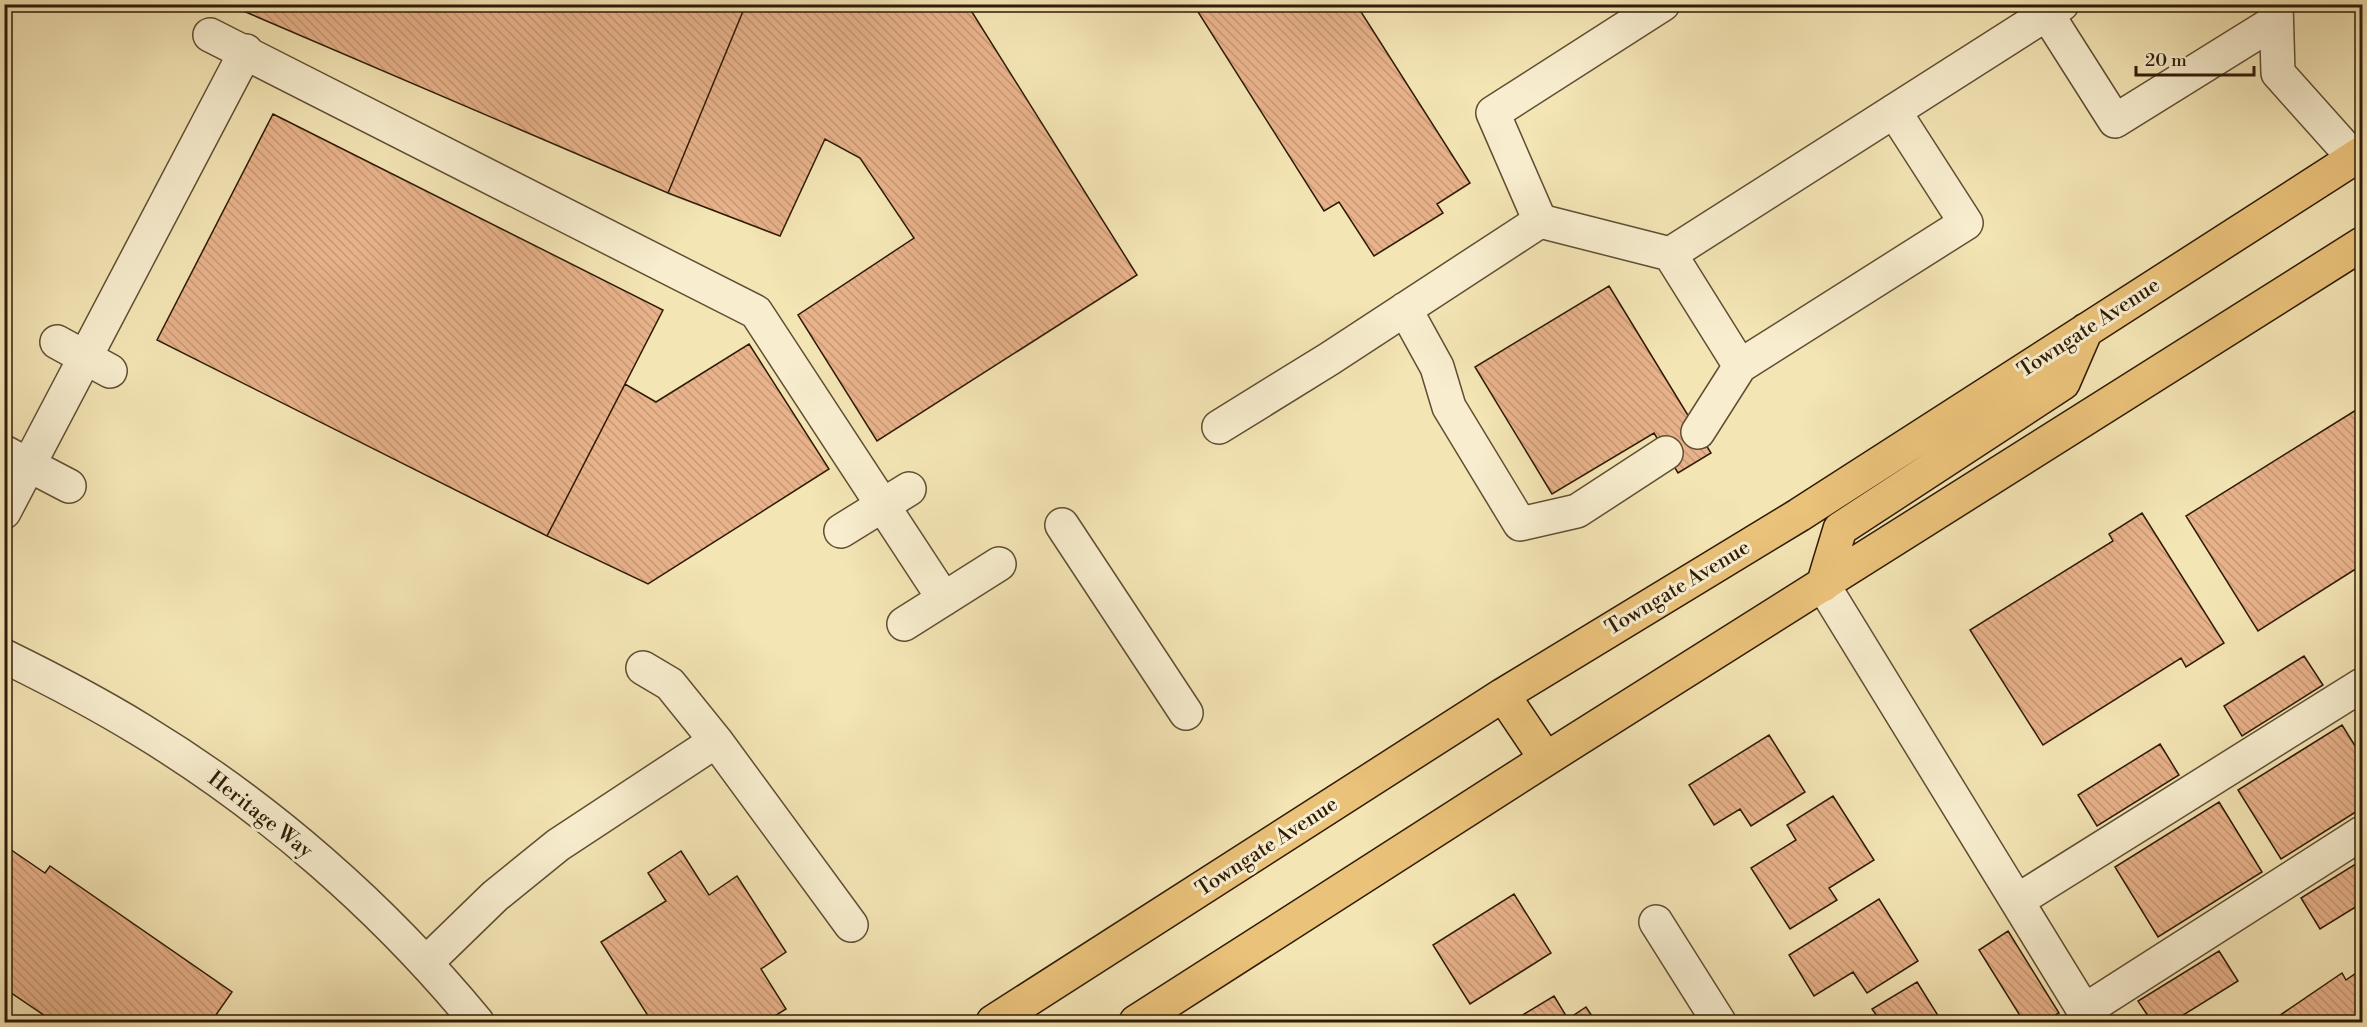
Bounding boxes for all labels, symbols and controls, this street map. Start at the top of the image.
scale bar [2136,39,2254,77]
text: 20 m [2145,49,2187,72]
street label: Towngate Avenue [2013,272,2165,384]
street label: Towngate Avenue [1601,535,1755,641]
street label: Heritage Way [202,766,318,864]
street label: Towngate Avenue [1191,791,1343,903]

